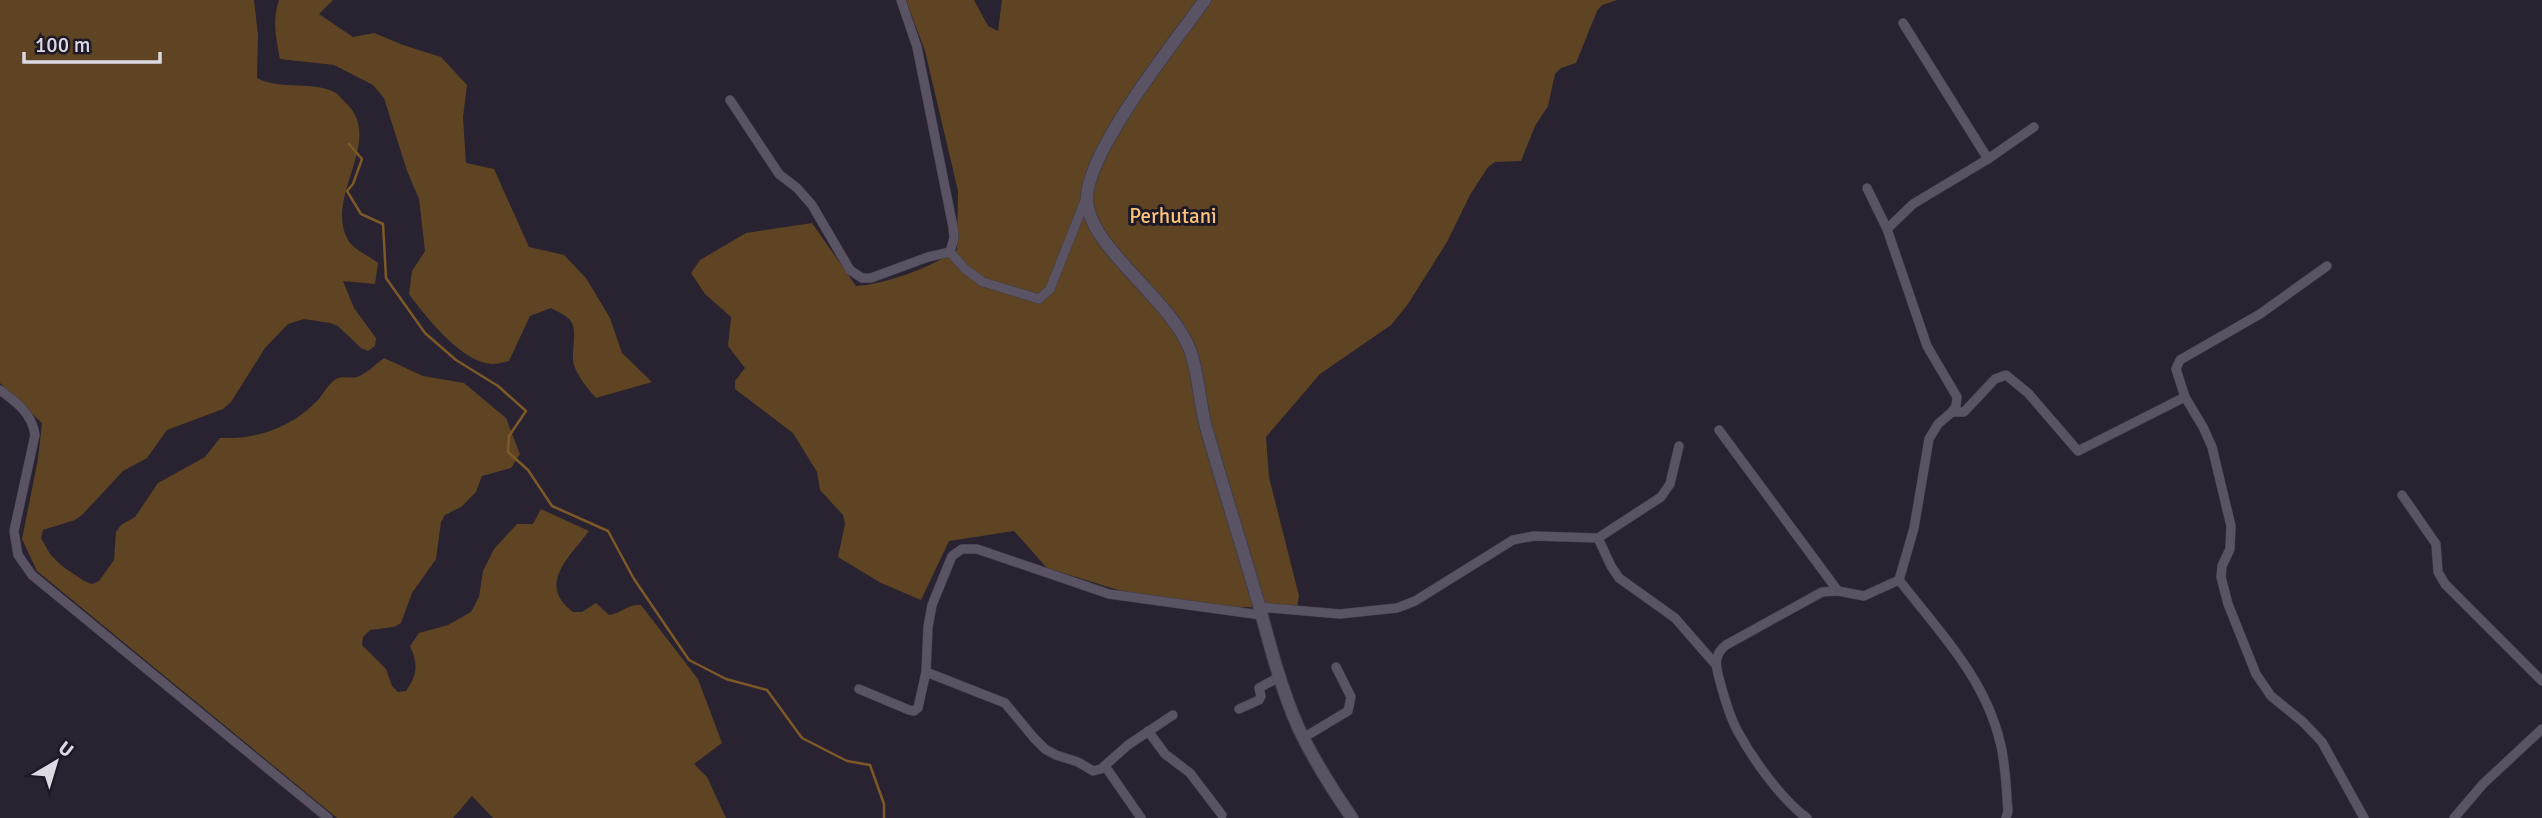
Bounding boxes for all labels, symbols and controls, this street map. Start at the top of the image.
scale bar [24,21,161,65]
text: 100 m [35,32,90,58]
park label: Perhutani [1129,203,1217,229]
north arrow [21,727,91,797]
text: U [53,736,78,763]

